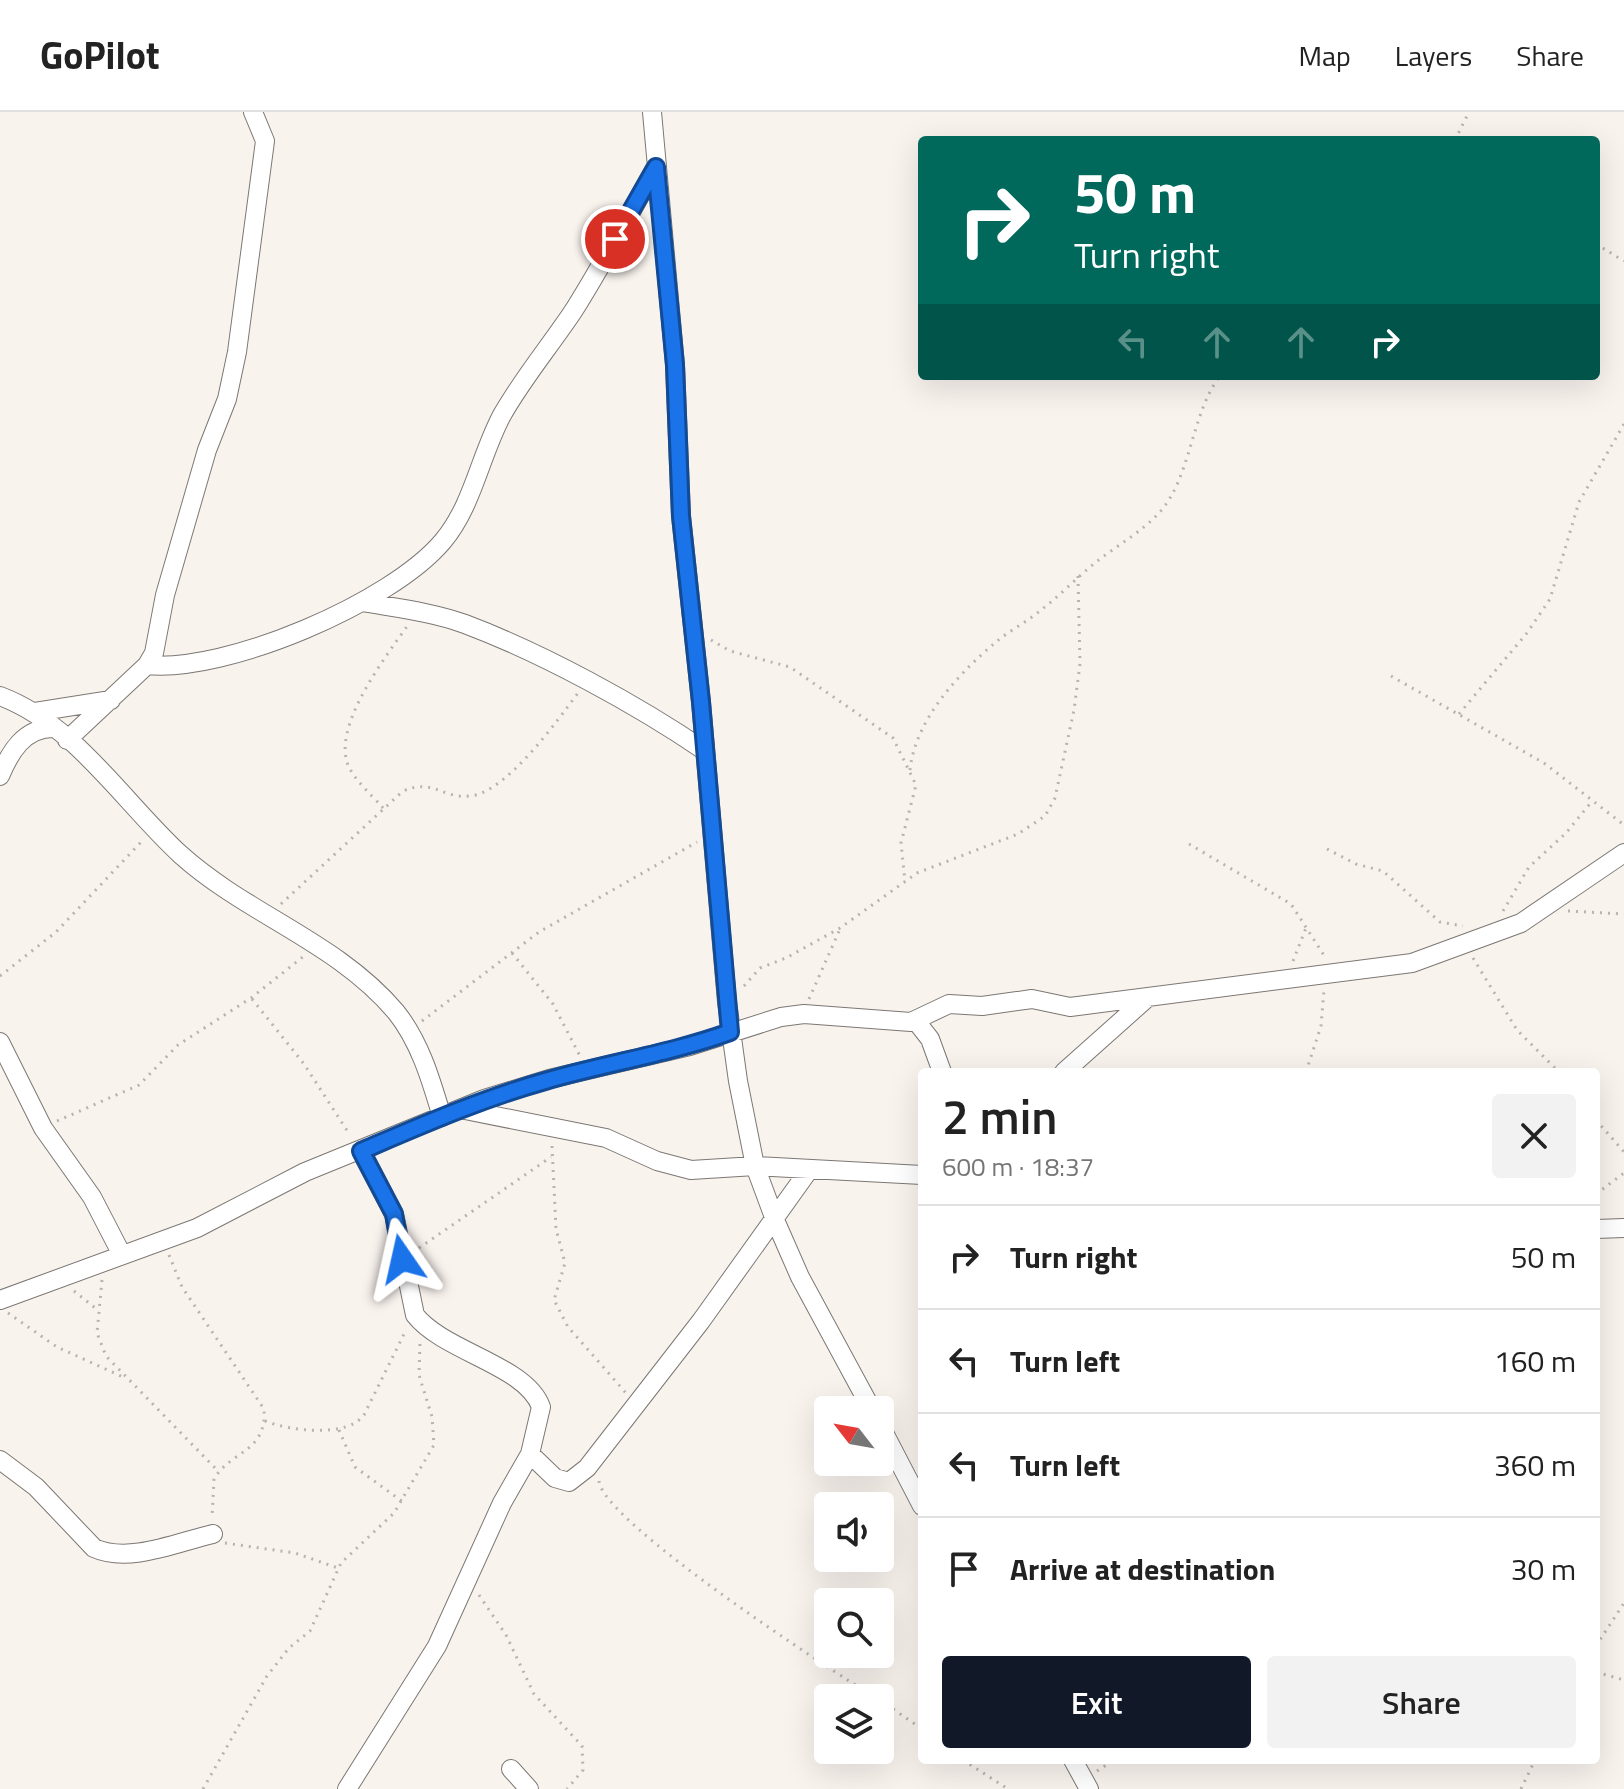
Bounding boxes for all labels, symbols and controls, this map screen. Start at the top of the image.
text: GoPilot [40,26,160,84]
text: Map [1298,34,1351,77]
text: Layers [1395,34,1472,77]
text: Share [1516,34,1584,77]
text: 50 m [1074,150,1196,235]
icon: right [942,168,1046,272]
pin [581,205,649,273]
icon: arrive [593,217,637,261]
text: Turn right [1074,227,1219,282]
icon: left [1111,320,1155,364]
icon: ahead [1195,320,1239,364]
icon: ahead [1279,320,1323,364]
icon: right [1363,320,1407,364]
text: 2 min [942,1080,1057,1153]
button: close [1492,1094,1576,1178]
text: 600 m · 18:37 [942,1147,1094,1186]
position arrow [360,1217,444,1301]
text: Turn right [1010,1234,1138,1280]
text: 50 m [1511,1234,1576,1280]
icon: right [942,1235,986,1279]
text: Turn left [1010,1338,1120,1384]
text: 160 m [1494,1338,1576,1384]
icon: left [942,1339,986,1383]
north arrow [814,1396,894,1476]
map controls [814,1396,894,1764]
text: Turn left [1010,1442,1120,1488]
text: 360 m [1494,1442,1576,1488]
icon: left [942,1443,986,1487]
button: sound [814,1492,894,1572]
text: Arrive at destination [1010,1546,1275,1592]
text: 30 m [1511,1546,1576,1592]
icon: arrive [942,1547,986,1591]
button: search [814,1588,894,1668]
button: Exit [942,1656,1251,1748]
button: Share [1267,1656,1576,1748]
button: layers [814,1684,894,1764]

